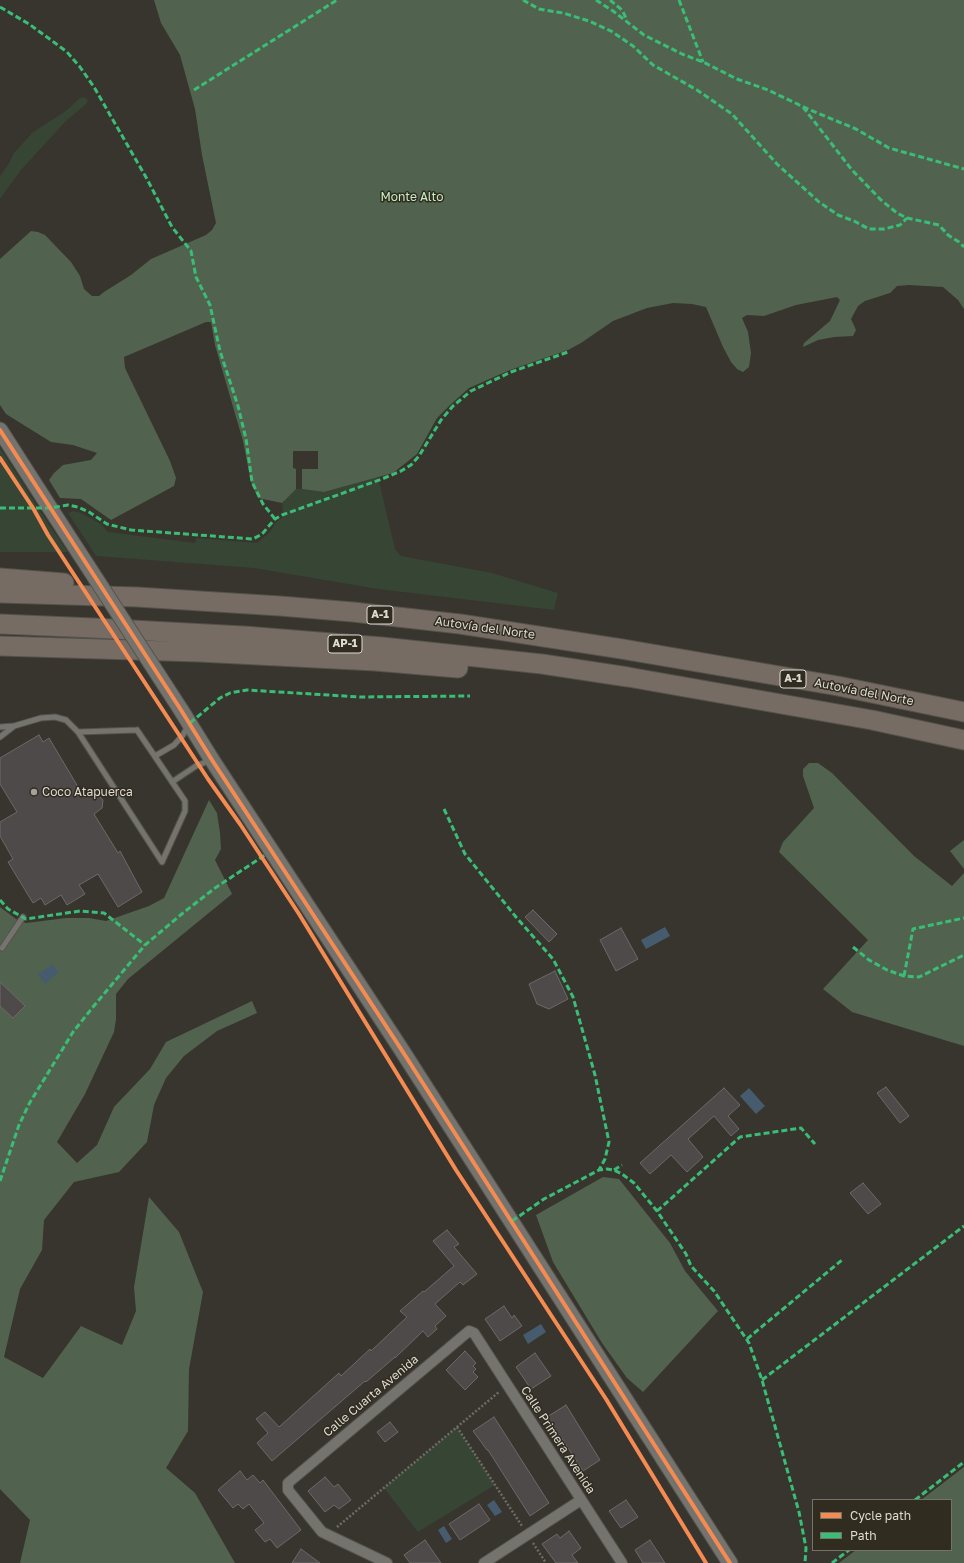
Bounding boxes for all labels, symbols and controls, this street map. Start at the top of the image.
park label: Monte Alto [381,190,443,204]
road number: A-1 [367,606,393,624]
street label: Autovía del Norte [434,614,536,642]
road number: AP-1 [328,635,362,653]
road number: A-1 [780,670,806,688]
street label: Autovía del Norte [813,675,915,709]
place label: Coco Atapuerca [42,785,133,799]
marker: Coco Atapuerca [29,787,39,797]
street label: Calle Cuarta Avenida [321,1352,421,1440]
street label: Calle Primera Avenida [518,1383,598,1497]
legend [812,1499,952,1551]
text: Cycle path [850,1508,911,1523]
text: Path [850,1528,877,1543]

